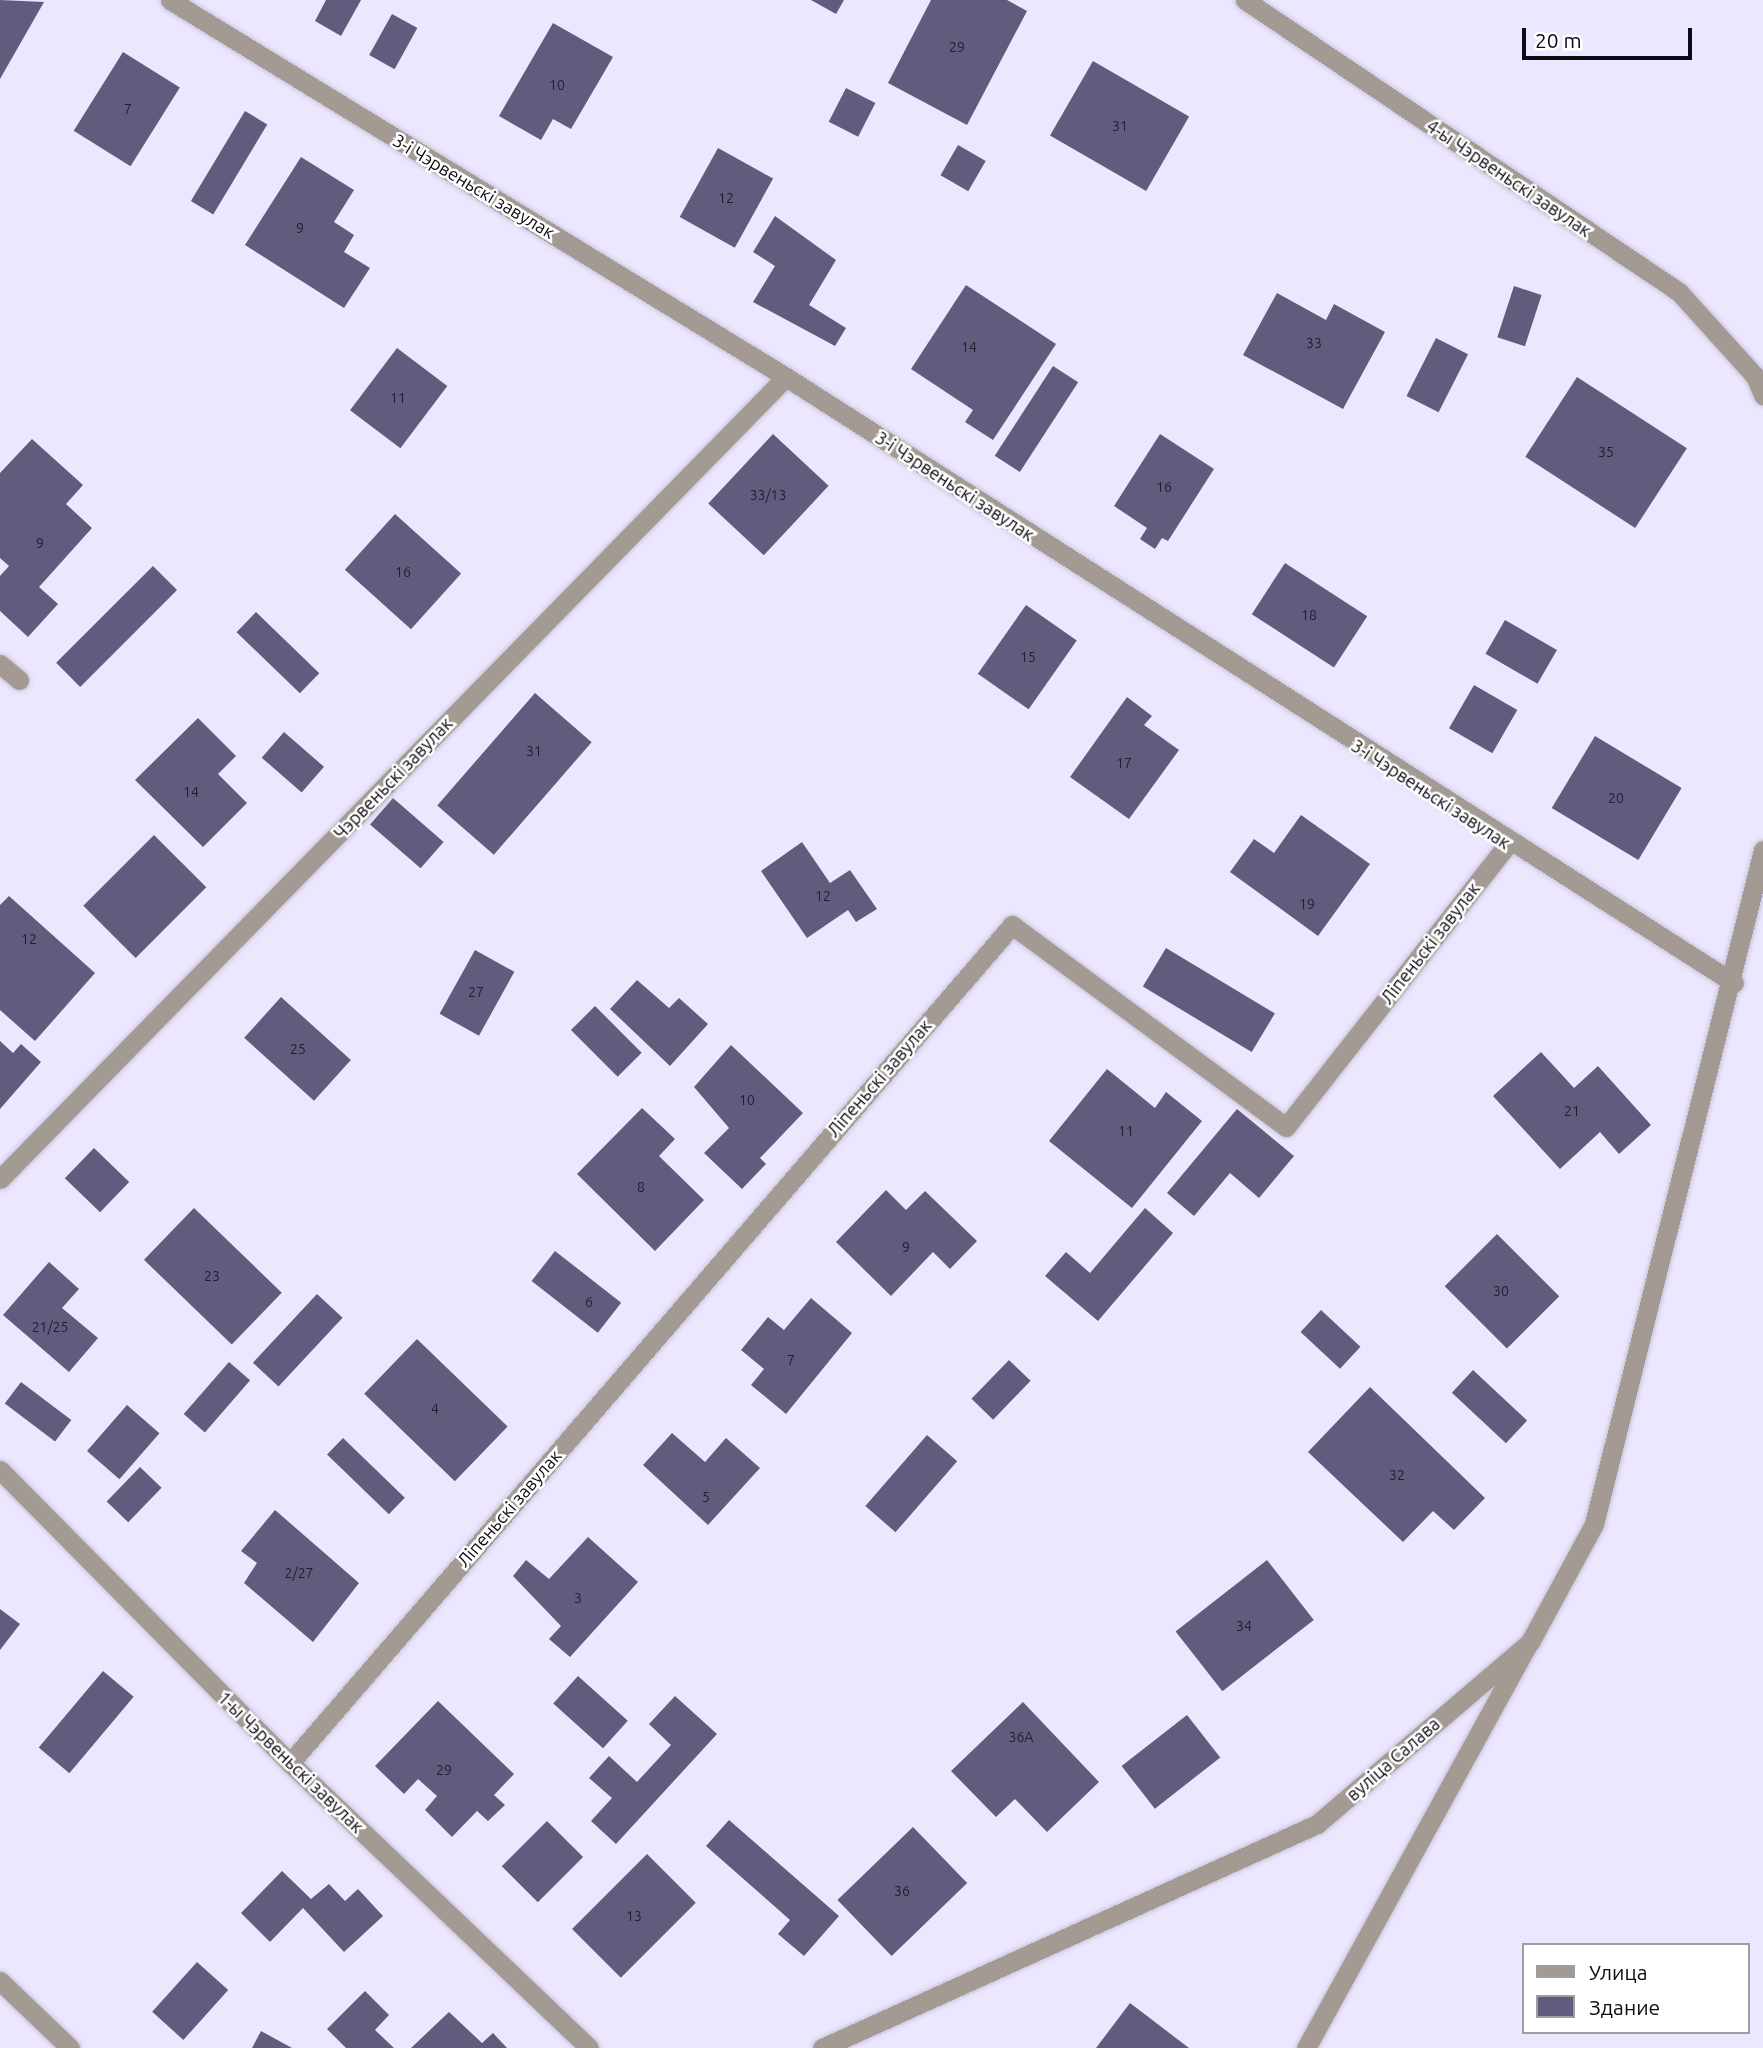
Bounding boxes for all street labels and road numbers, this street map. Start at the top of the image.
street label: 4-ы Чэрвеньскі завулак [1422,115,1596,241]
street label: 3-і Чэрвеньскі завулак [389,129,559,243]
street label: 3-і Чэрвеньскі завулак [871,426,1039,546]
street label: Чэрвеньскі завулак [329,712,457,844]
street label: 3-і Чэрвеньскі завулак [1347,734,1515,854]
street label: Ліпеньскі завулак [1376,878,1484,1008]
street label: Ліпеньскі завулак [822,1015,936,1141]
street label: Ліпеньскі завулак [452,1445,566,1571]
street label: 1-ы Чэрвеньскі завулак [214,1687,368,1837]
street label: вуліца Салава [1342,1713,1444,1805]

